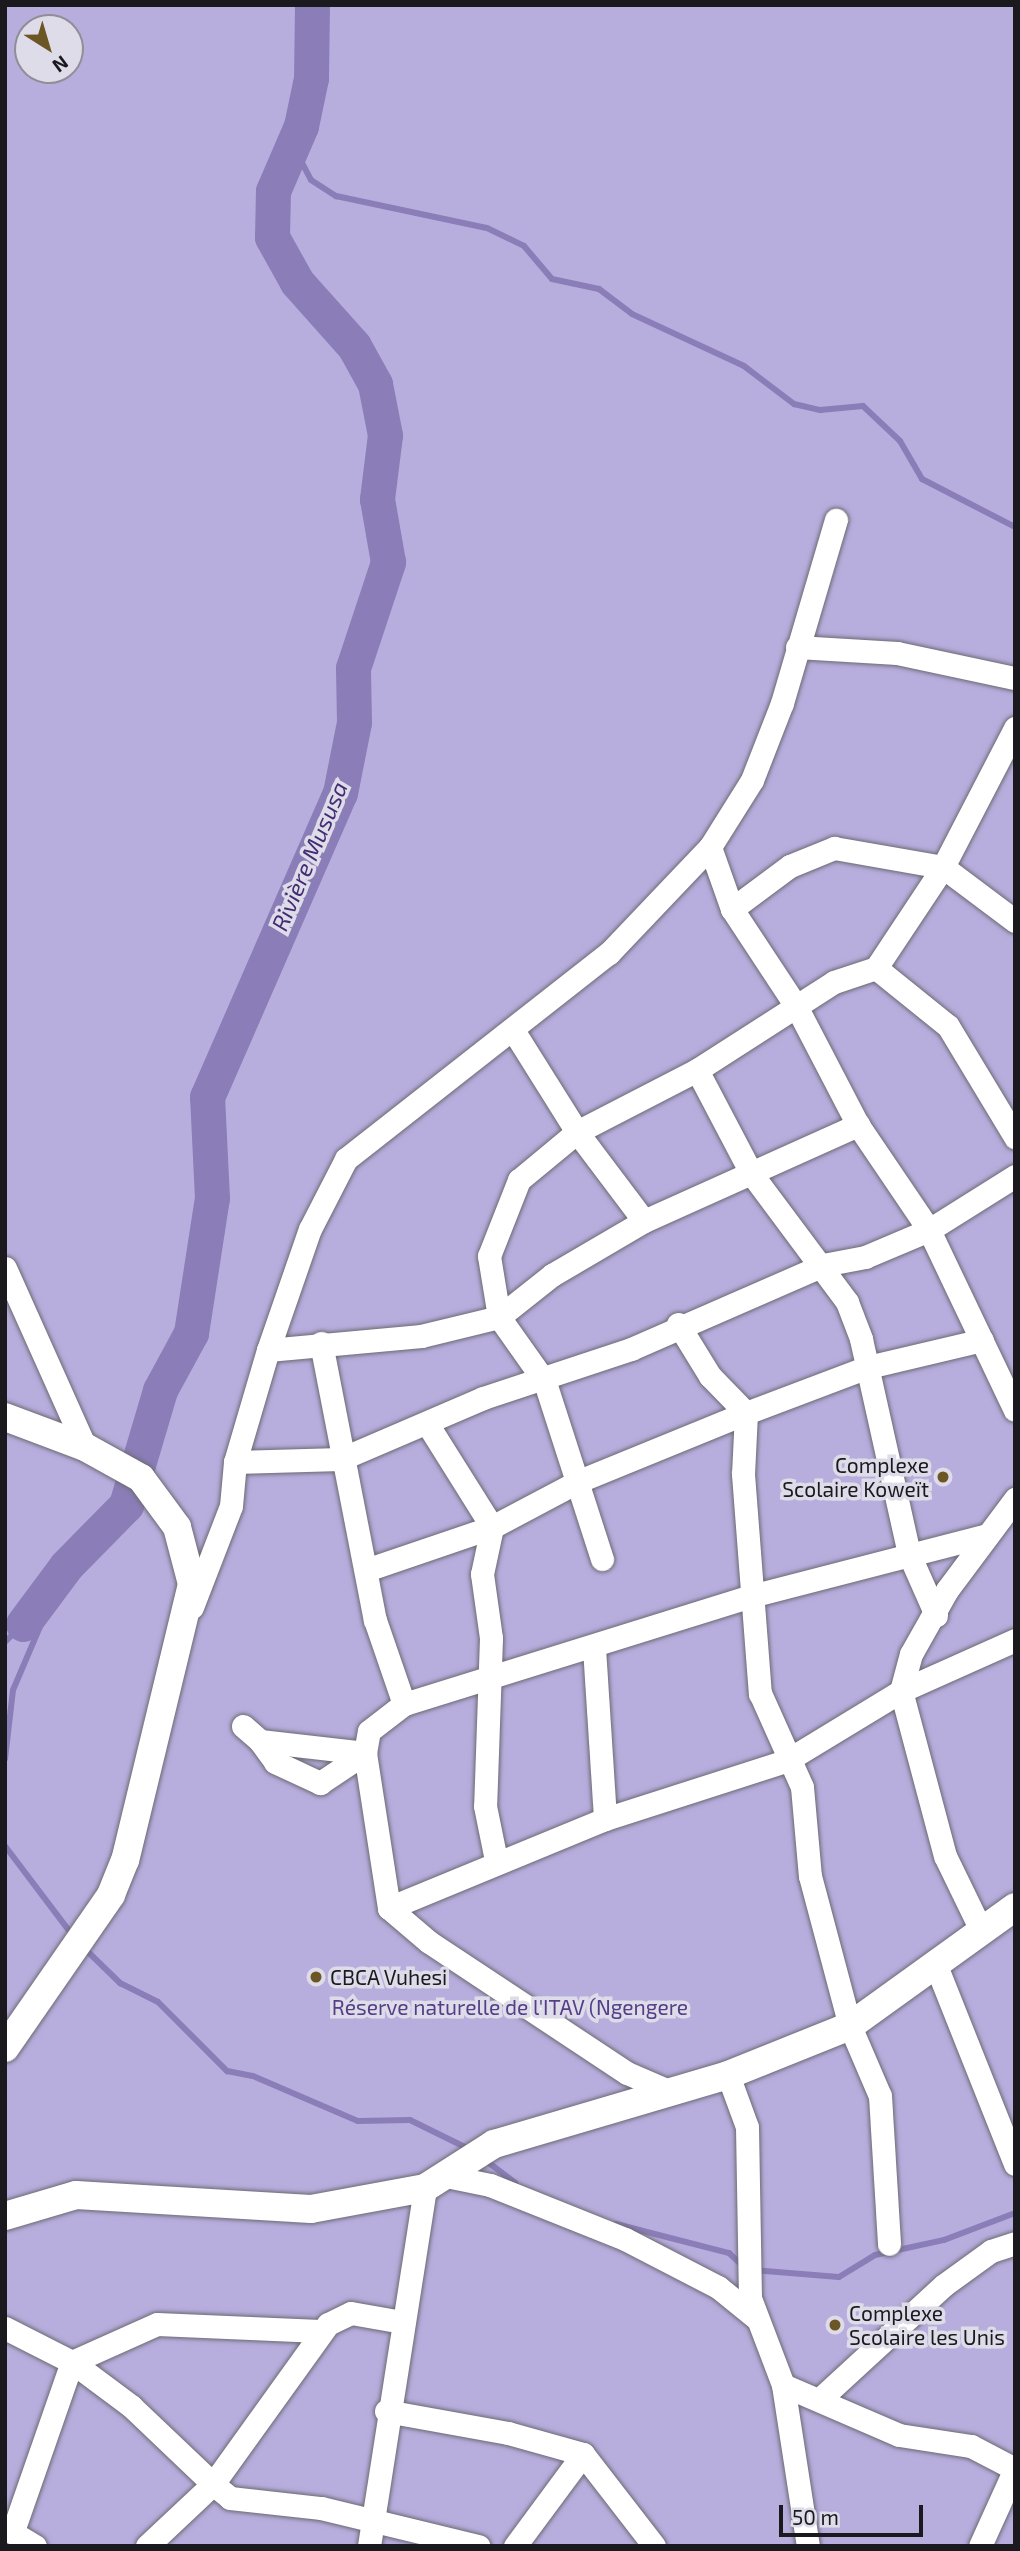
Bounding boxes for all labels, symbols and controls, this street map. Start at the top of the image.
north arrow [14,14,84,84]
text: N [48,51,73,78]
water label: Rivière Mususa [265,777,353,935]
place label: Complexe Scolaire Koweït [782,1452,929,1502]
marker: Complexe Scolaire Koweït [935,1469,951,1485]
place label: CBCA Vuhesi [330,1964,448,1990]
marker: CBCA Vuhesi [308,1969,324,1985]
park label: Réserve naturelle de l'ITAV (Ngengere [332,1994,688,2020]
place label: Complexe Scolaire les Unis [849,2300,1005,2350]
marker: Complexe Scolaire les Unis [827,2317,843,2333]
scale bar [782,2492,926,2536]
text: 50 m [792,2504,839,2529]

